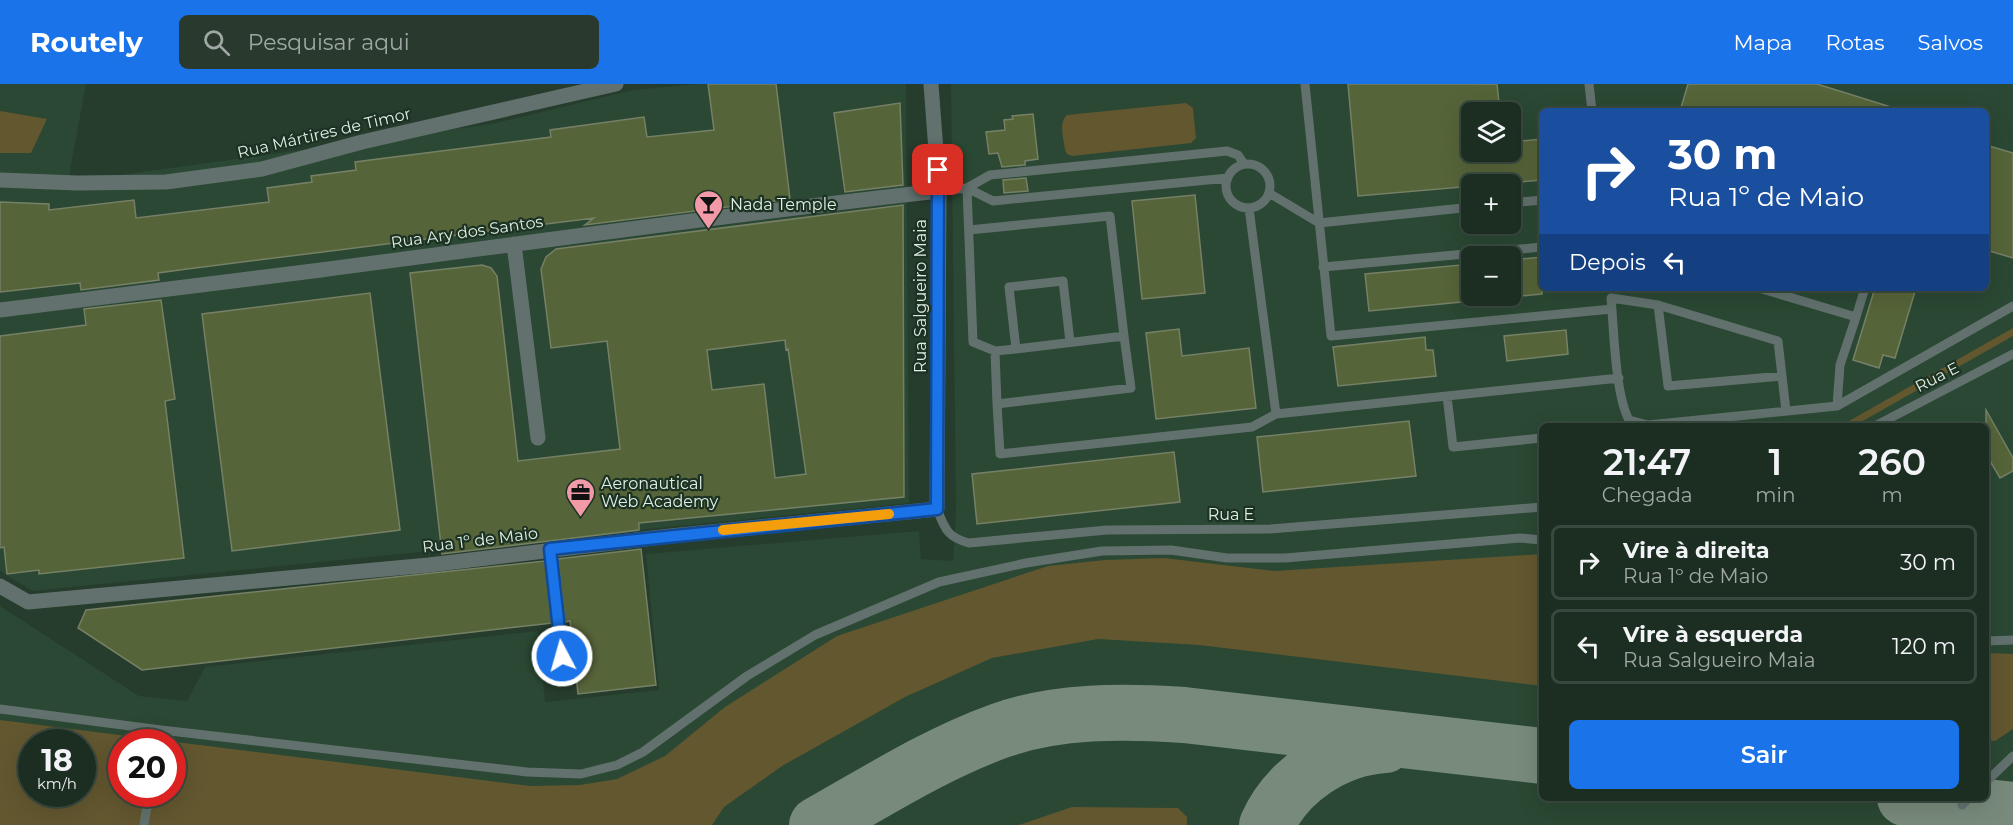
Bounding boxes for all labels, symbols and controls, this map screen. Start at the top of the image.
search box [179,15,599,69]
text: Routely [30,25,143,59]
icon: search [200,26,233,59]
text: Pesquisar aqui [248,29,410,56]
text: Mapa [1733,30,1792,55]
text: Rotas [1825,30,1885,55]
text: Salvos [1918,30,1983,55]
map controls [1461,102,1521,306]
button: layers [1461,102,1521,162]
street label: Rua Mártires de Timor [235,104,413,162]
text: 30 m [1668,128,1777,180]
icon: right [1569,132,1647,210]
pin [912,144,963,195]
icon: arrive [921,153,954,186]
button: + [1461,174,1521,234]
text: Rua 1º de Maio [1668,180,1864,213]
bar icon: Nada Temple [693,188,725,230]
place label: Nada Temple [730,195,837,214]
street label: Rua Ary dos Santos [390,212,545,252]
street label: Rua Salgueiro Maia [911,219,930,373]
button: − [1461,246,1521,306]
icon: left [1658,246,1691,279]
text: Depois [1569,249,1646,276]
street label: Rua E [1912,358,1962,396]
text: 21:47 [1603,440,1691,484]
text: 1 [1769,440,1782,484]
text: 260 [1858,440,1926,484]
place label: Aeronautical Web Academy [601,474,719,511]
office icon: Aeronautical Web Academy [564,476,596,518]
text: Chegada [1602,483,1693,507]
text: min [1755,483,1795,507]
text: m [1882,483,1903,507]
street label: Rua E [1208,505,1254,524]
street label: Rua 1º de Maio [421,523,539,557]
text: Vire à direita [1623,537,1770,564]
icon: right [1572,546,1605,579]
text: 30 m [1900,549,1956,576]
text: Rua 1º de Maio [1623,564,1768,588]
text: Vire à esquerda [1623,621,1803,648]
position arrow [530,624,594,688]
icon: left [1572,630,1605,663]
text: 120 m [1892,633,1956,660]
text: Rua Salgueiro Maia [1623,648,1816,672]
button: Sair [1569,720,1959,789]
speed limit sign: 20 [108,729,186,807]
text: 18 [41,742,73,779]
text: km/h [37,774,77,793]

